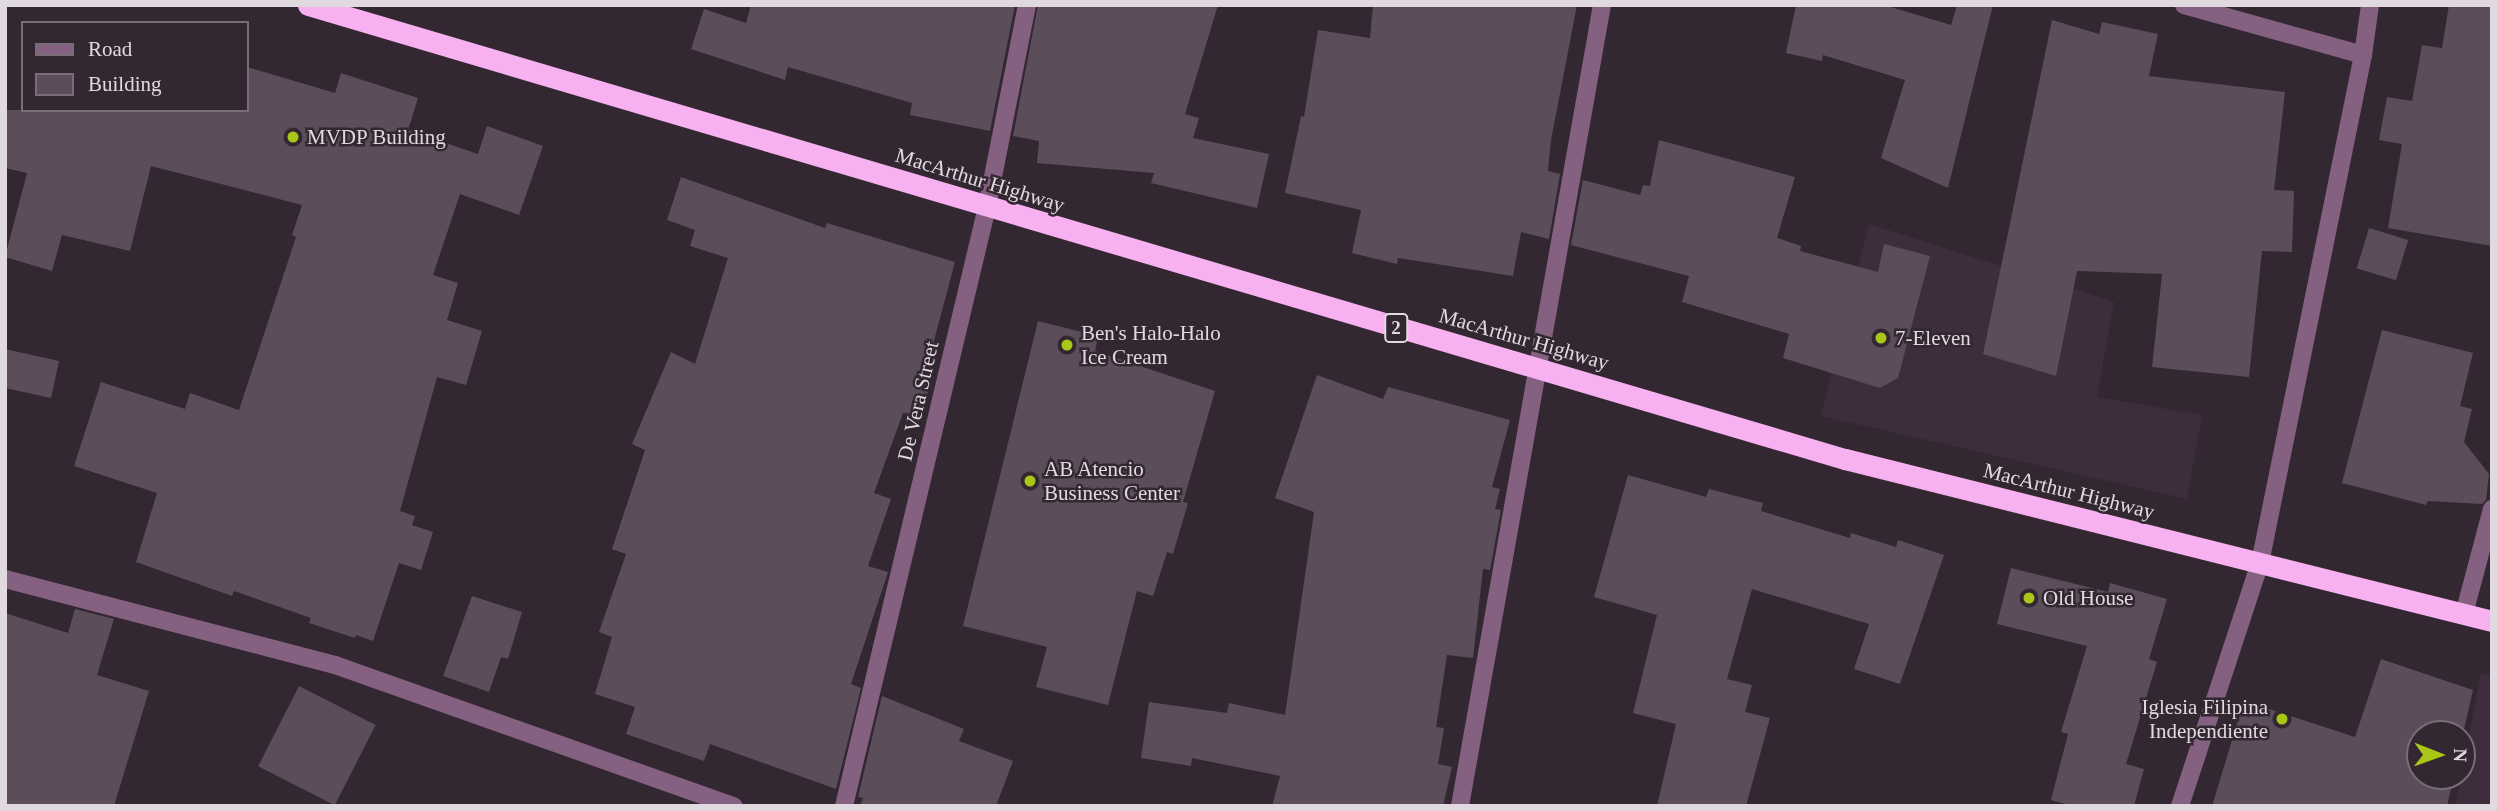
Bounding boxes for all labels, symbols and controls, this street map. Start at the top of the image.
legend [21,21,248,112]
text: Road [88,37,132,61]
text: Building [88,72,162,96]
place label: MVDP Building [307,124,446,150]
marker: MVDP Building [285,129,301,145]
street label: MacArthur Highway [892,142,1068,218]
street label: MacArthur Highway [1436,303,1612,375]
road number: 2 [1384,312,1408,344]
place label: Ben's Halo-Halo Ice Cream [1081,320,1221,370]
place label: 7-Eleven [1895,325,1971,351]
marker: 7-Eleven [1873,330,1889,346]
marker: Ben's Halo-Halo Ice Cream [1059,337,1075,353]
street label: De Vera Street [892,339,944,463]
place label: AB Atencio Business Center [1044,456,1180,506]
street label: MacArthur Highway [1981,458,2157,524]
marker: AB Atencio Business Center [1022,473,1038,489]
place label: Old House [2043,585,2133,611]
marker: Old House [2021,590,2037,606]
place label: Iglesia Filipina Independiente [2141,694,2268,744]
marker: Iglesia Filipina Independiente [2274,711,2290,727]
north arrow [2406,720,2476,790]
text: N [2450,748,2471,762]

